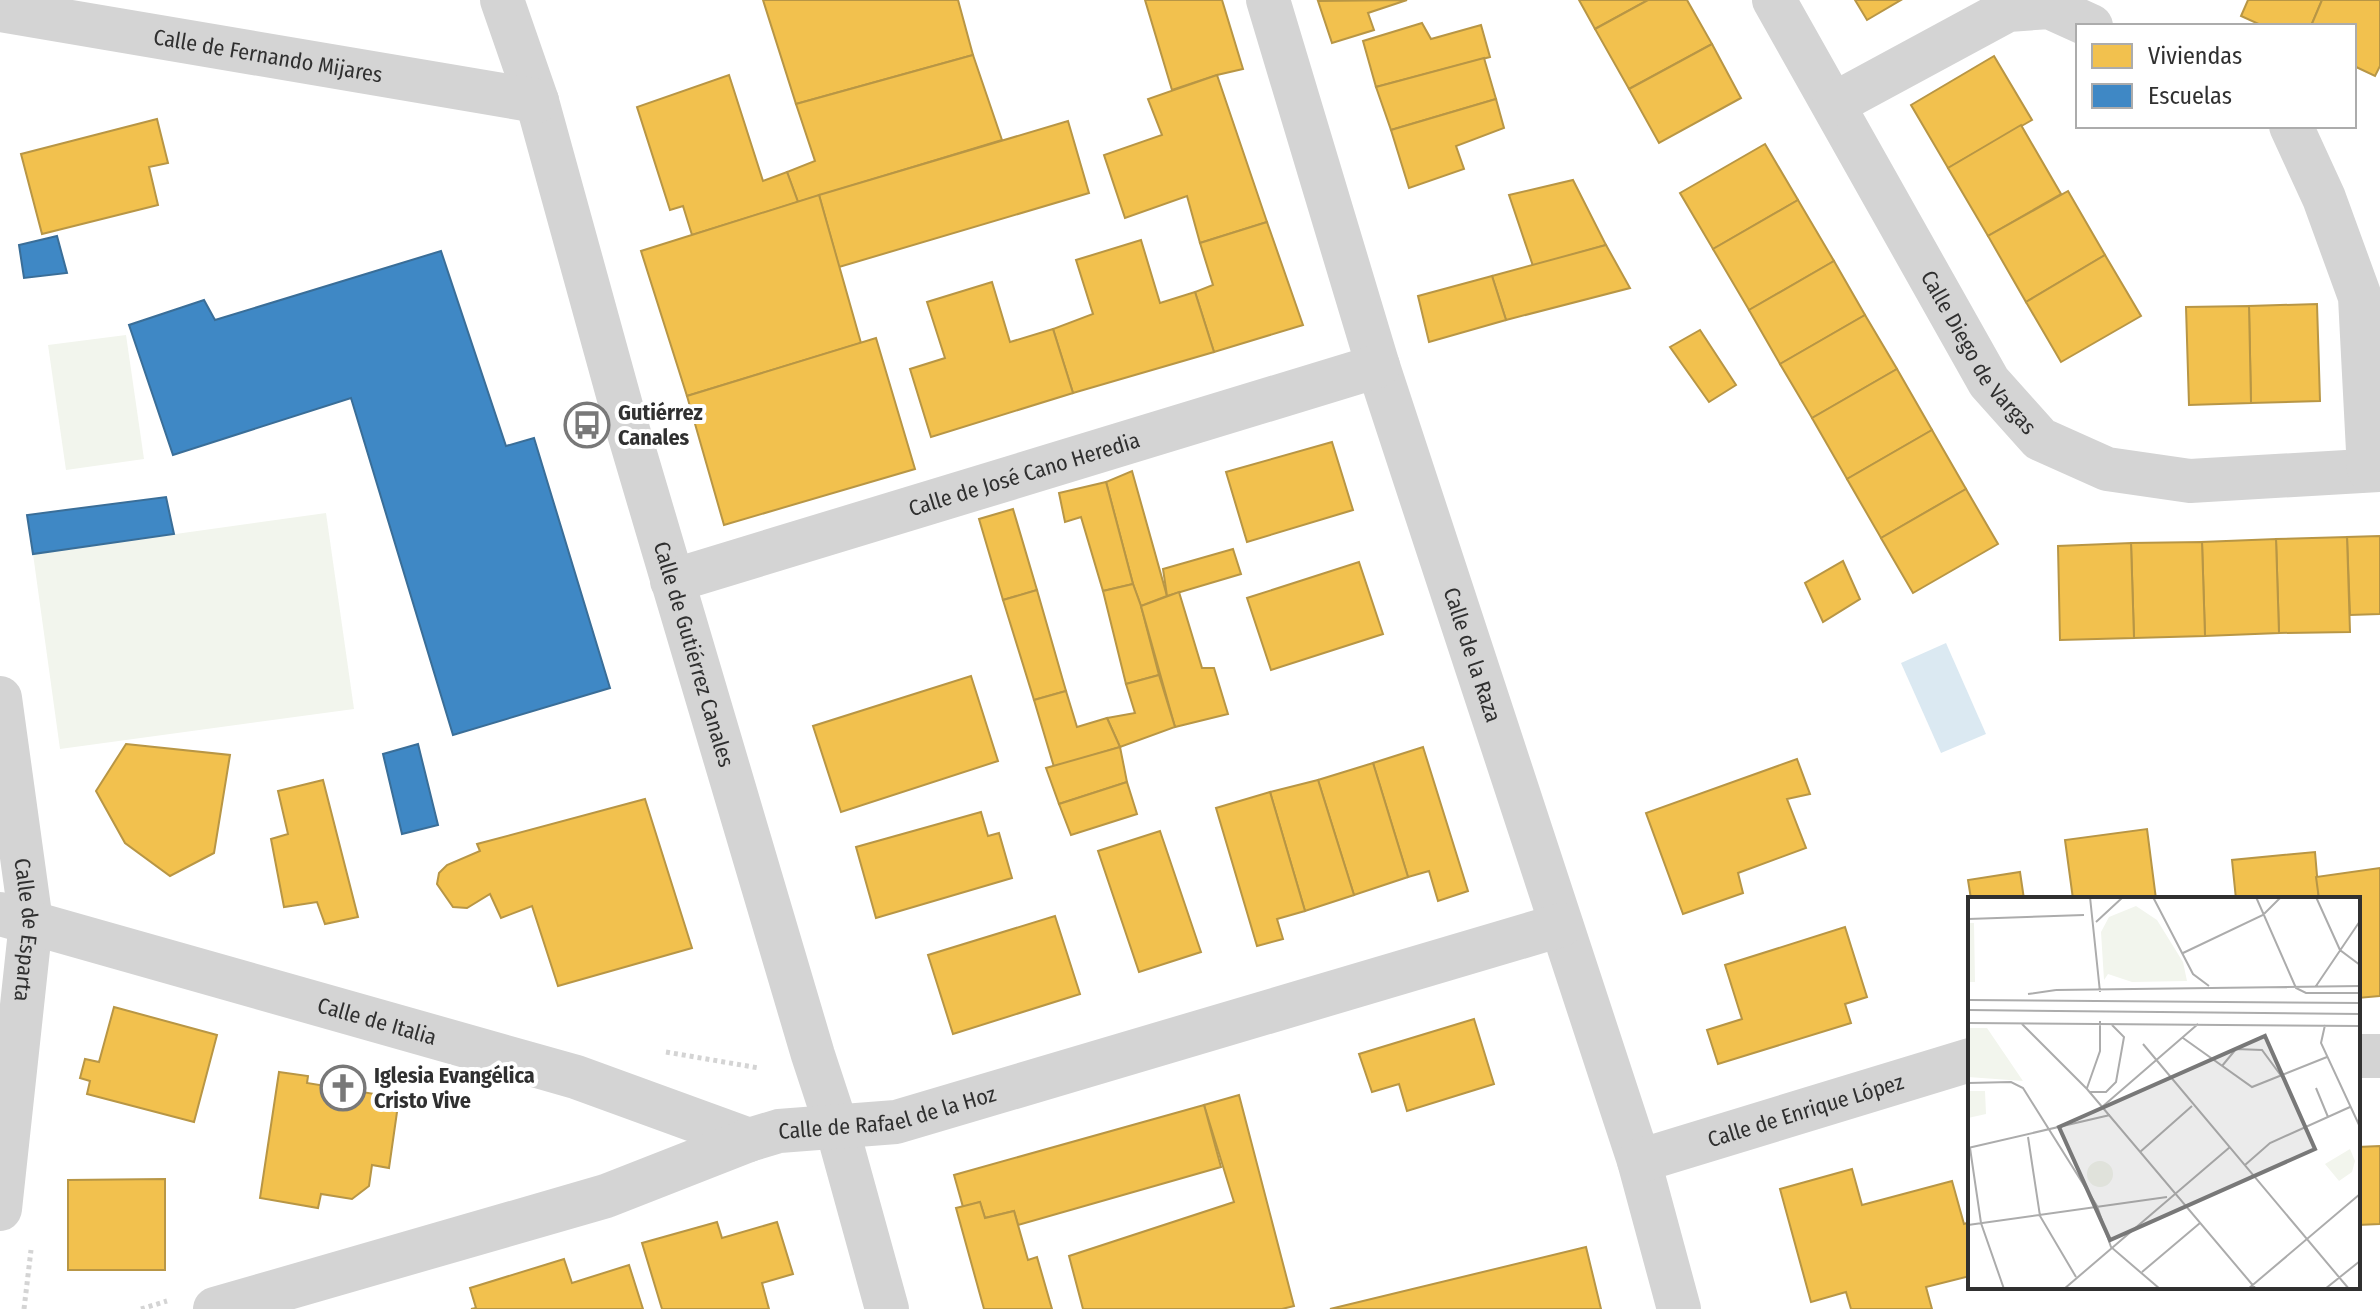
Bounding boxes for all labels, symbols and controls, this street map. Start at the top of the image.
street label: Calle de Fernando Mijares [152,23,385,88]
legend [2076,24,2356,128]
text: Viviendas [2148,42,2242,70]
text: Escuelas [2148,82,2232,110]
street label: Calle Diego de Vargas [1915,266,2043,440]
place label: Gutiérrez Canales [618,399,703,451]
bus stop icon: Gutiérrez Canales [563,401,611,449]
street label: Calle de José Cano Heredia [905,426,1143,522]
street label: Calle de Gutiérrez Canales [648,538,741,770]
street label: Calle de la Raza [1438,584,1507,726]
street label: Calle de Esparta [9,856,45,1003]
inset map [1968,897,2360,1289]
street label: Calle de Italia [315,991,440,1050]
place label: Iglesia Evangélica Cristo Vive [374,1062,535,1114]
church icon: Iglesia Evangélica Cristo Vive [319,1064,367,1112]
street label: Calle de Enrique López [1704,1068,1907,1153]
street label: Calle de Rafael de la Hoz [777,1080,999,1145]

